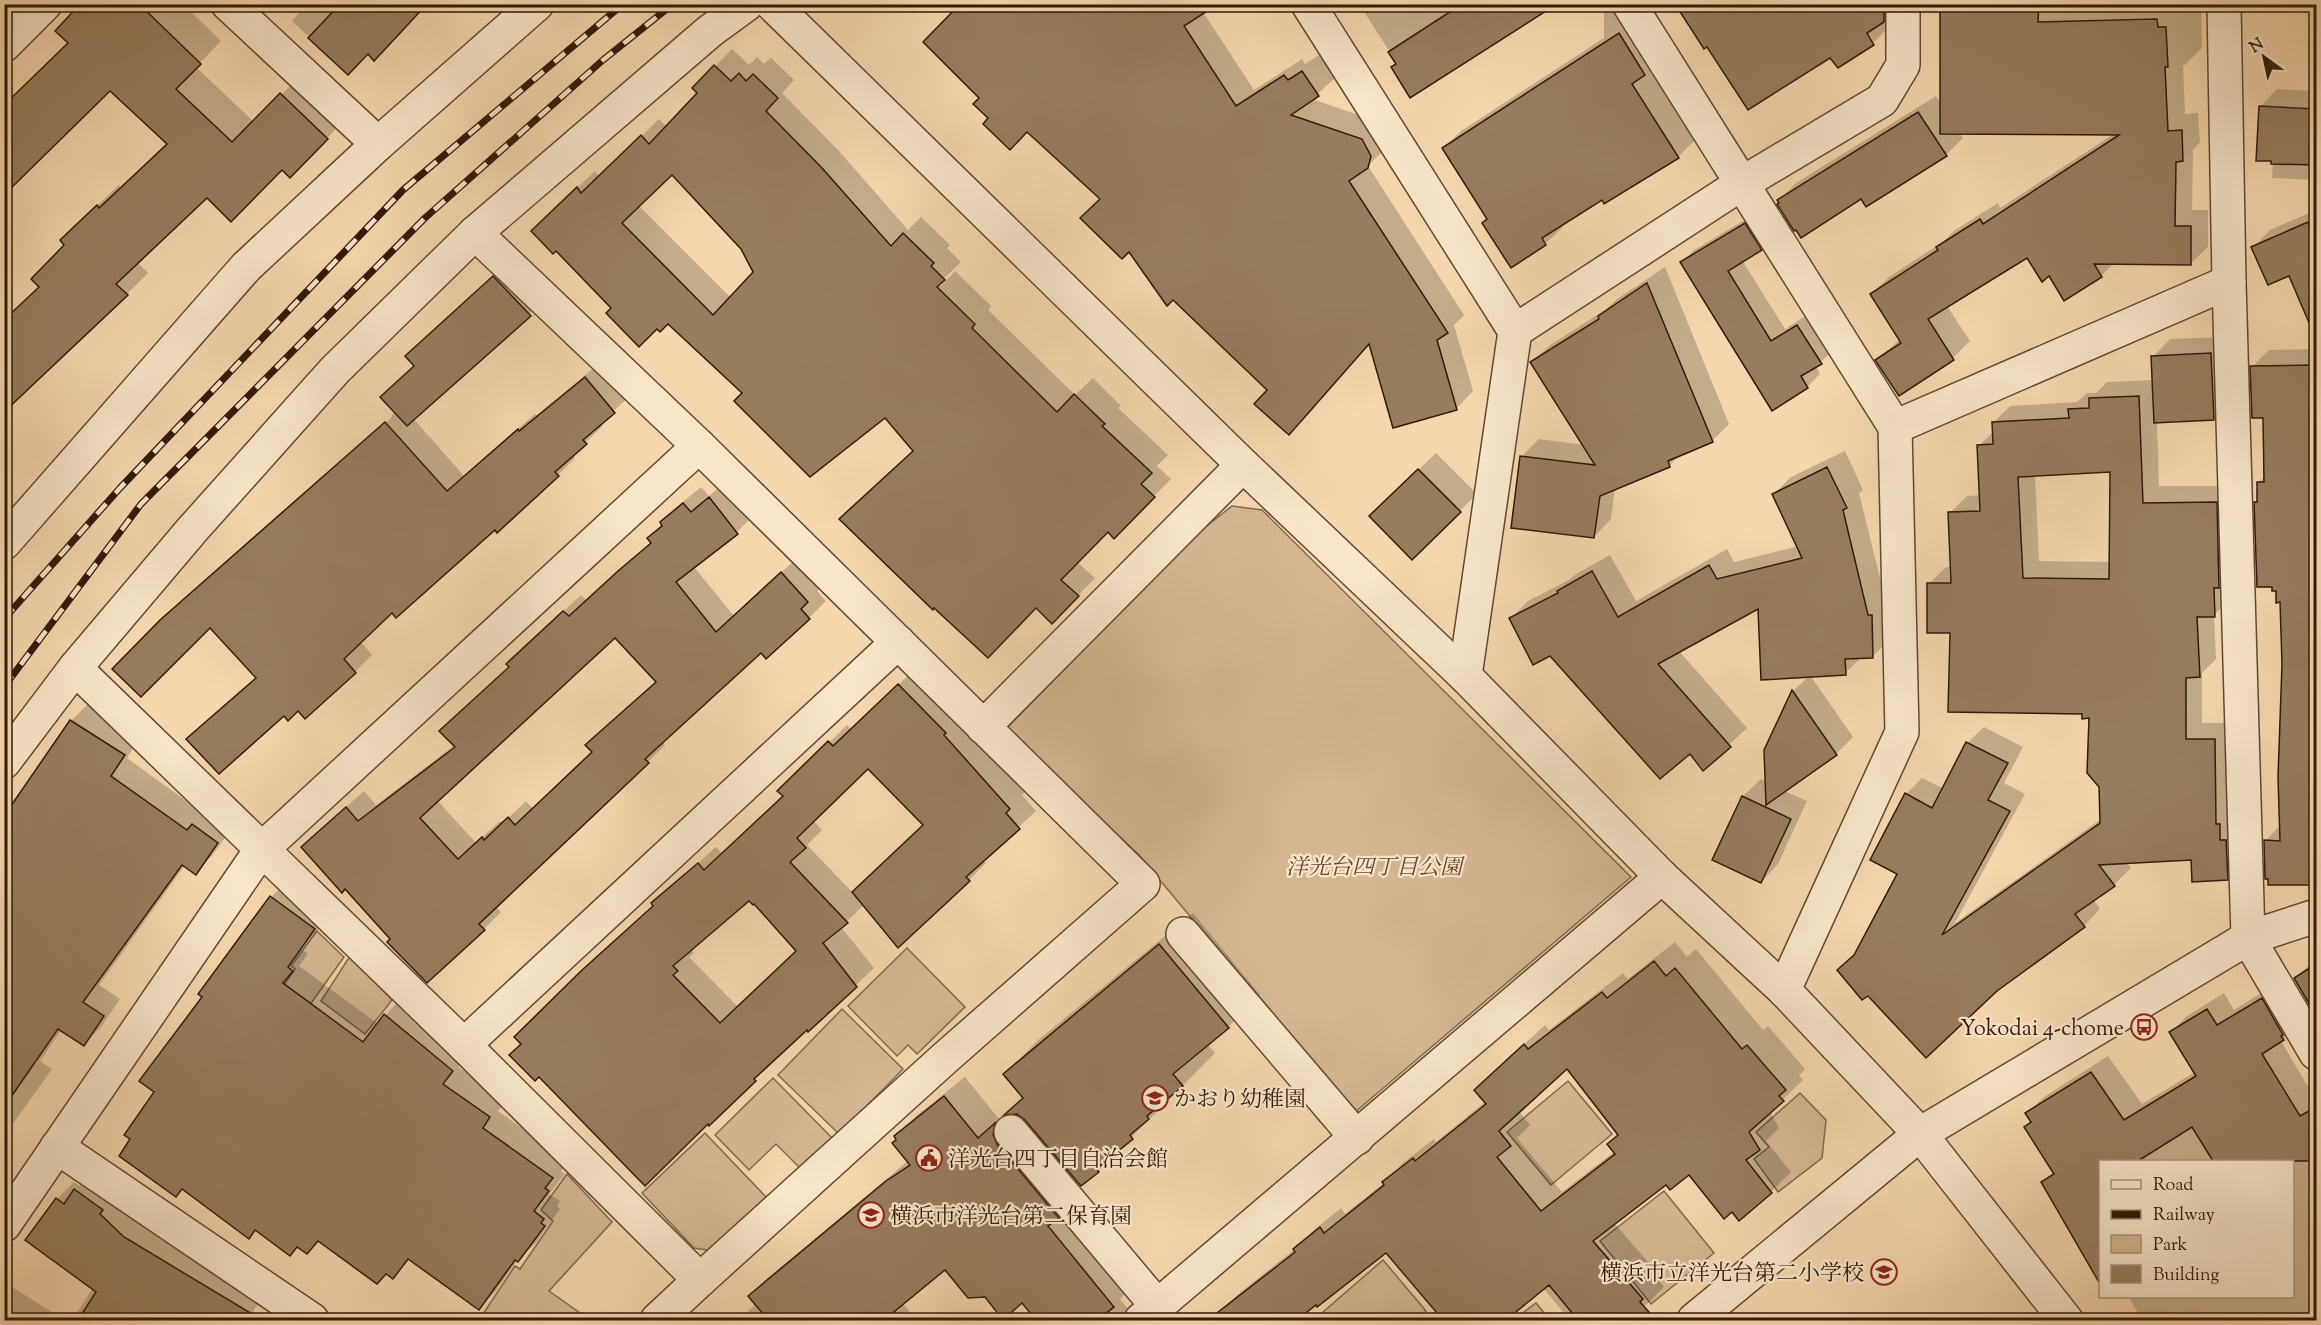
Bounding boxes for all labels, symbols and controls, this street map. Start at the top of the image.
north arrow [2234,27,2294,87]
text: N [2246,33,2269,60]
park label: 洋光台四丁目公園 [1286,853,1465,885]
bus stop icon: Yokodai 4-chome [2129,1012,2159,1042]
place label: Yokodai 4-chome [1960,1014,2124,1046]
school or university icon: かおり幼稚園 [1140,1083,1170,1113]
place label: かおり幼稚園 [1174,1085,1306,1117]
public building icon: 洋光台四丁目自治会館 [914,1143,944,1173]
place label: 洋光台四丁目自治会館 [948,1145,1168,1177]
legend [2099,1160,2294,1298]
text: Road [2153,1173,2193,1199]
school or university icon: 横浜市洋光台第二保育園 [856,1200,886,1230]
place label: 横浜市洋光台第二保育園 [890,1202,1132,1234]
text: Railway [2153,1203,2215,1229]
text: Park [2153,1233,2188,1259]
school or university icon: 横浜市立洋光台第二小学校 [1869,1257,1899,1287]
place label: 横浜市立洋光台第二小学校 [1600,1259,1864,1291]
text: Building [2153,1263,2219,1289]

